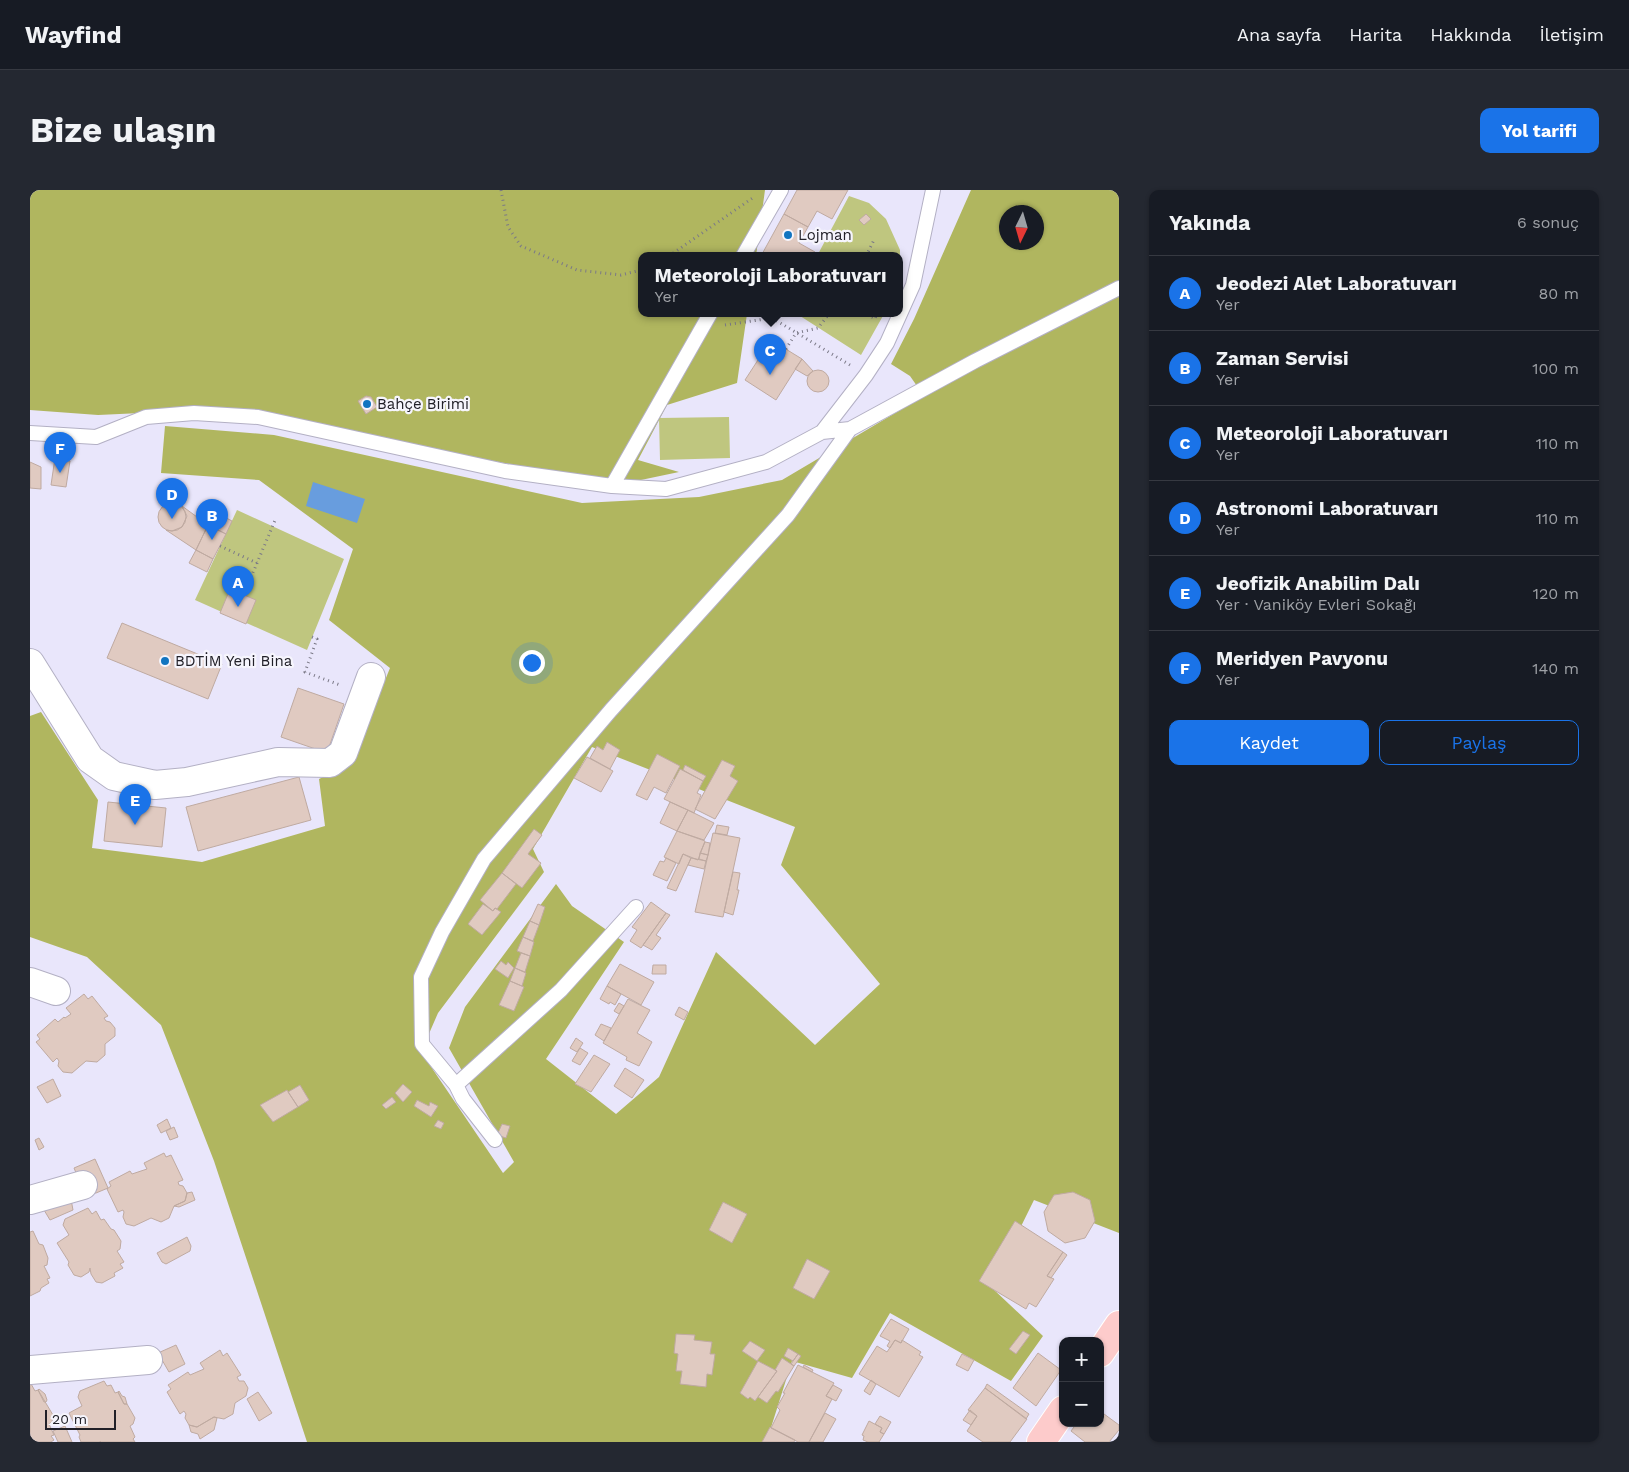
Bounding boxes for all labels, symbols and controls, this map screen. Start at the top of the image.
text: Wayfind [25,21,121,49]
text: Ana sayfa [1237,24,1321,45]
text: Harita [1349,24,1402,45]
text: Hakkında [1430,24,1511,45]
text: İletişim [1539,24,1604,45]
button: Yol tarifi [1480,108,1599,153]
text: Bize ulaşın [30,109,217,151]
north arrow [999,205,1044,250]
text: Yakında [1169,210,1250,235]
text: 6 sonuç [1517,213,1579,232]
place label: Lojman [798,226,852,244]
marker: Lojman [782,229,794,241]
popup [638,252,903,317]
text: Meteoroloji Laboratuvarı [655,264,886,287]
text: Jeodezi Alet Laboratuvarı [1216,272,1457,295]
text: A [1180,284,1190,303]
text: 80 m [1538,284,1579,303]
text: Yer [655,287,678,306]
text: Yer [1216,295,1240,314]
pin: C [754,334,786,375]
text: Zaman Servisi [1216,347,1348,370]
text: B [1180,359,1190,378]
text: 100 m [1532,359,1579,378]
text: Yer [1216,370,1240,389]
place label: Bahçe Birimi [377,395,469,413]
marker: Bahçe Birimi [361,398,373,410]
text: Meteoroloji Laboratuvarı [1216,422,1448,445]
pin: F [44,432,76,473]
text: C [1180,434,1190,453]
text: 110 m [1536,434,1579,453]
text: Yer [1216,445,1240,464]
pin: D [156,478,188,519]
text: Astronomi Laboratuvarı [1216,497,1438,520]
pin: B [196,499,228,540]
text: D [1179,509,1191,528]
text: 110 m [1536,509,1579,528]
text: Yer [1216,520,1240,539]
pin: A [222,566,254,607]
text: Jeofizik Anabilim Dalı [1216,572,1420,595]
text: E [1180,584,1190,603]
text: 120 m [1533,584,1579,603]
text: Yer · Vaniköy Evleri Sokağı [1216,595,1416,614]
text: Meridyen Pavyonu [1216,647,1388,670]
your location [519,650,545,676]
place label: BDTİM Yeni Bina [175,652,293,670]
marker: BDTİM Yeni Bina [159,655,171,667]
text: F [1180,659,1190,678]
text: 140 m [1532,659,1579,678]
text: Yer [1216,670,1240,689]
button: Kaydet [1169,720,1369,765]
button: Paylaş [1379,720,1579,765]
pin: E [119,784,151,825]
map controls [1059,1337,1104,1427]
button: + [1059,1337,1104,1382]
button: − [1059,1382,1104,1427]
scale bar [45,1407,116,1430]
text: 20 m [52,1411,87,1427]

